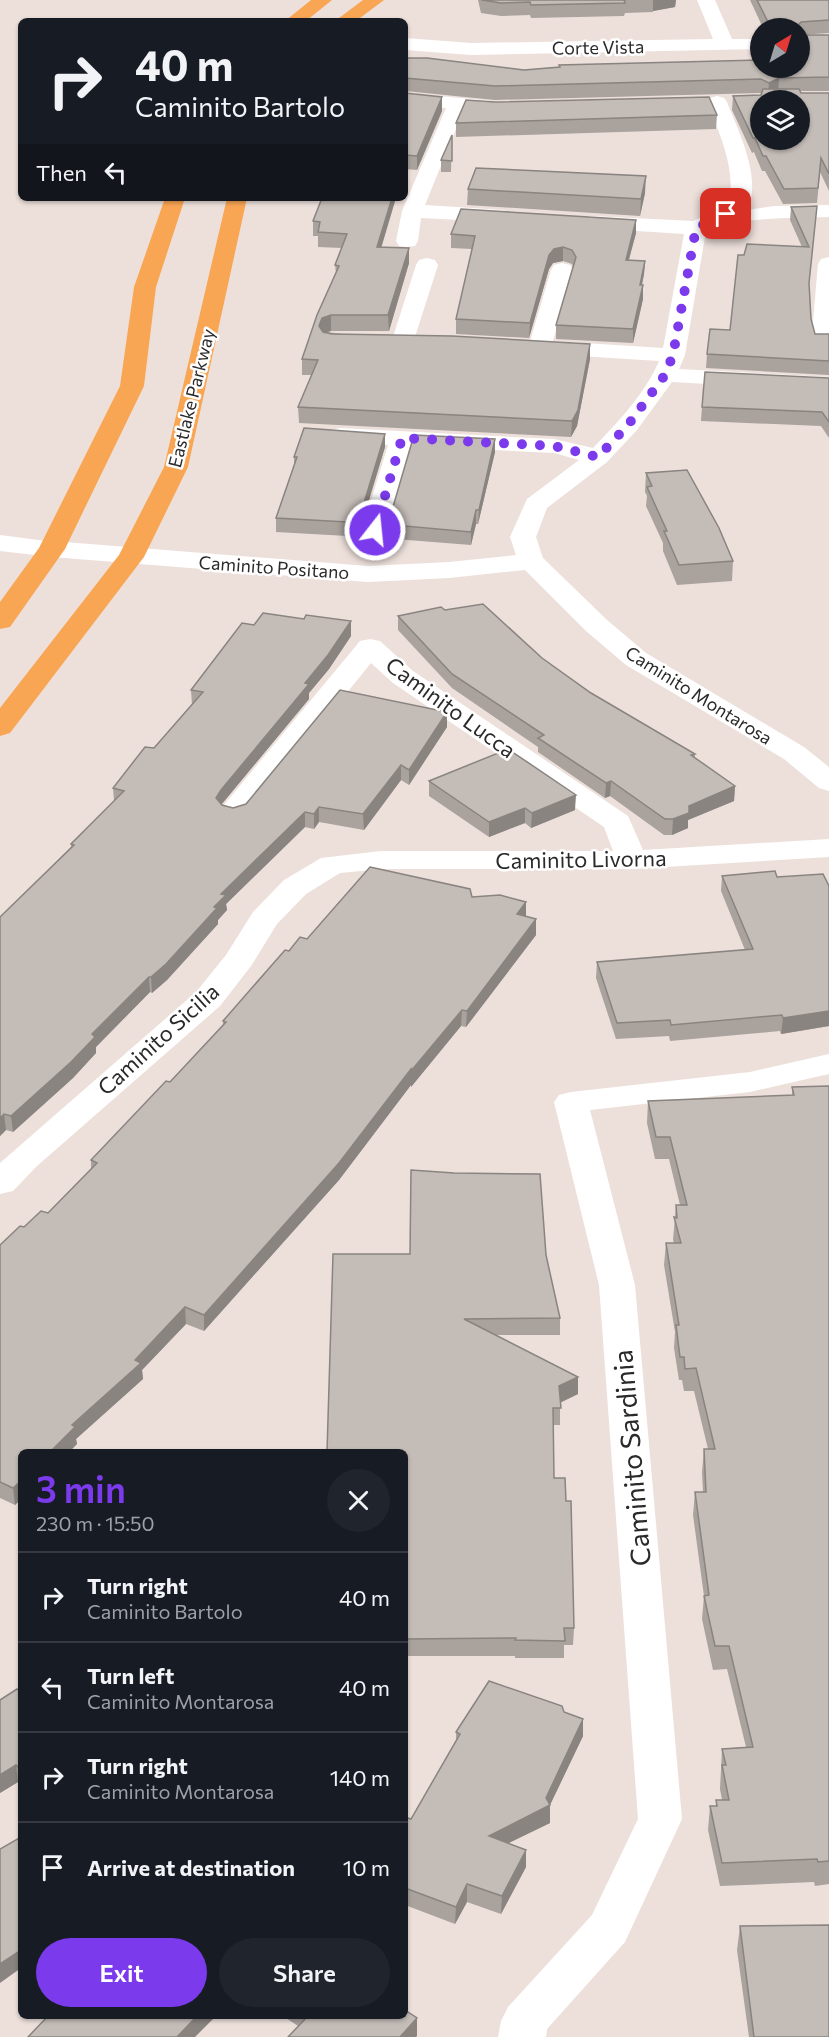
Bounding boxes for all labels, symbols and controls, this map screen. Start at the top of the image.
north arrow [750,18,810,78]
map controls [750,18,810,150]
street label: Corte Vista [552,35,644,59]
text: 40 m [135,38,233,90]
icon: right [36,42,114,120]
text: Caminito Bartolo [135,90,345,123]
button: layers [750,90,810,150]
icon: left [99,156,132,189]
text: Then [36,159,87,186]
pin [700,188,751,239]
icon: arrive [709,197,742,230]
street label: Eastlake Parkway [163,326,219,470]
position arrow [343,498,407,562]
street label: Caminito Positano [198,551,350,583]
street label: Caminito Montarosa [622,641,776,749]
street label: Caminito Lucca [381,651,521,763]
street label: Caminito Livorna [495,844,667,874]
street label: Caminito Sicilia [92,978,224,1100]
street label: Caminito Sardinia [605,1348,657,1568]
text: 3 min [36,1466,126,1510]
button: close [327,1469,390,1532]
text: 230 m · 15:50 [36,1511,155,1535]
text: Turn right [87,1572,188,1599]
icon: right [36,1581,69,1614]
text: 40 m [339,1584,390,1611]
text: Caminito Bartolo [87,1599,243,1623]
text: Turn left [87,1662,174,1689]
icon: left [36,1671,69,1704]
text: 40 m [339,1674,390,1701]
text: Caminito Montarosa [87,1689,274,1713]
text: Turn right [87,1752,188,1779]
icon: right [36,1761,69,1794]
text: 140 m [330,1764,390,1791]
text: Caminito Montarosa [87,1779,274,1803]
icon: arrive [36,1851,69,1884]
text: Arrive at destination [87,1854,295,1881]
text: 10 m [343,1854,390,1881]
button: Exit [36,1938,207,2007]
button: Share [219,1938,390,2007]

